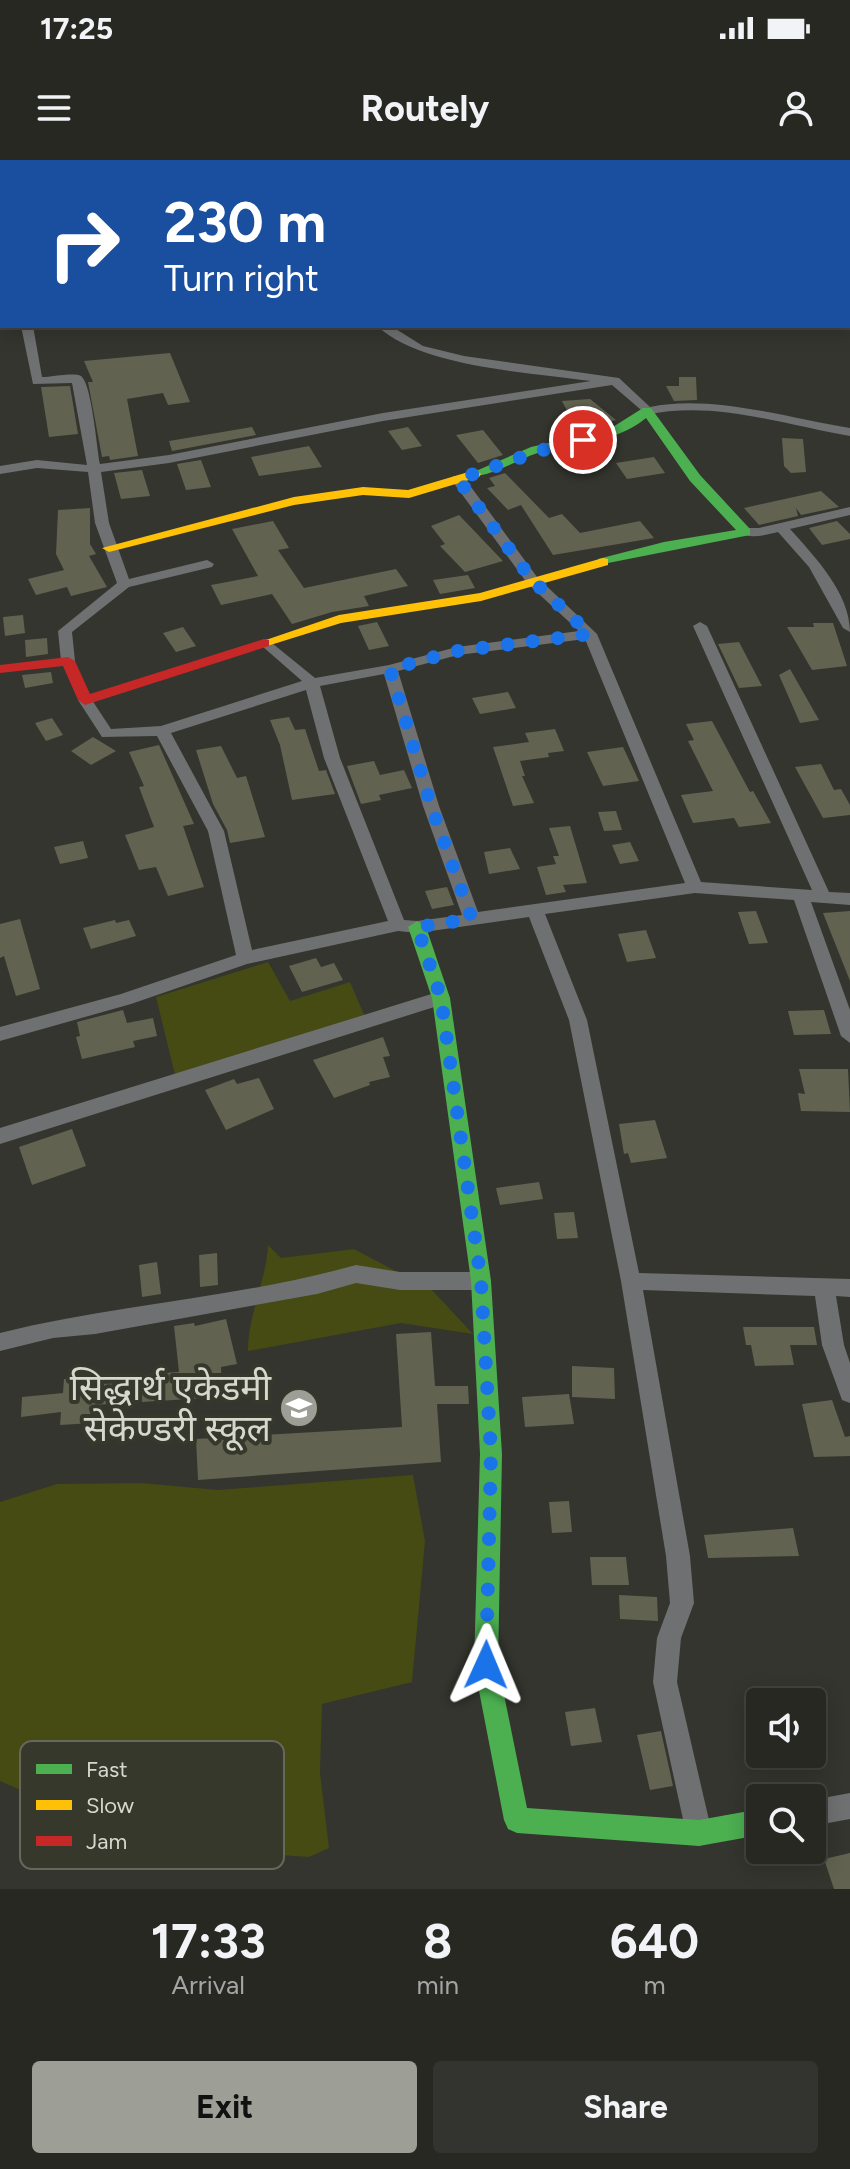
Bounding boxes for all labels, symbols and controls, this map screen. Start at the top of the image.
text: 17:25 [40,10,113,47]
icon: menu [32,86,76,130]
icon: person [774,86,818,130]
text: Routely [361,87,489,130]
text: 230 m [164,189,326,256]
icon: right [32,192,136,296]
text: Turn right [164,257,319,300]
pin [549,406,617,474]
icon: arrive [561,418,605,462]
place label: सिद्धार्थ एकेडमी सेकेण्डरी स्कूल [70,1366,272,1451]
school or university icon: सिद्धार्थ एकेडमी सेकेण्डरी स्कूल [278,1387,320,1429]
position arrow [444,1623,528,1707]
map controls [746,1688,826,1864]
button: sound [746,1688,826,1768]
legend [20,1741,284,1869]
text: Fast [86,1756,128,1783]
button: search [746,1784,826,1864]
text: Slow [86,1792,135,1819]
text: Jam [86,1828,127,1855]
text: 17:33 [151,1912,266,1970]
text: 8 [423,1912,452,1970]
text: 640 [610,1912,699,1970]
text: Arrival [171,1969,245,2001]
text: min [416,1969,459,2001]
text: m [643,1969,666,2001]
button: Exit [32,2061,417,2153]
button: Share [433,2061,818,2153]

